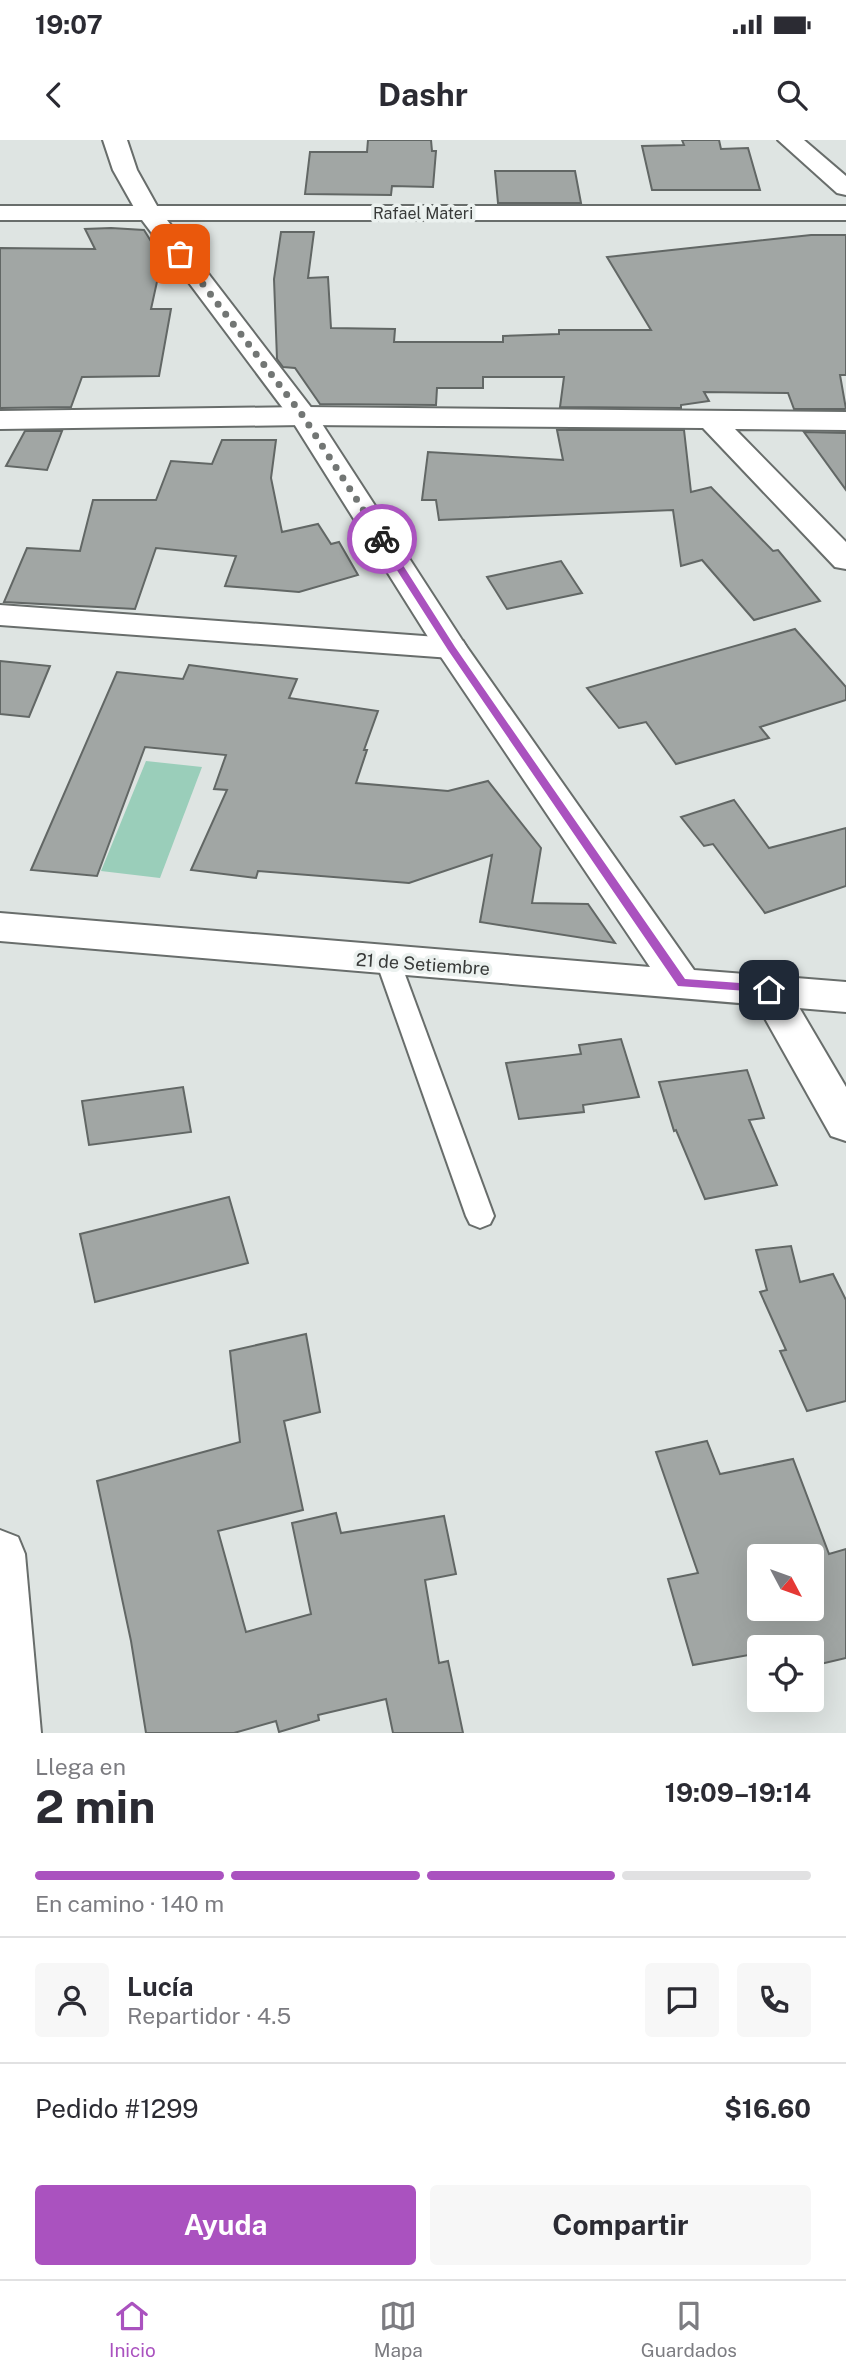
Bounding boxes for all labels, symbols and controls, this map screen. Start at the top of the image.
text: 19:07 [35,9,103,40]
icon: back [35,76,73,114]
text: Dashr [378,76,468,113]
icon: search [773,76,811,114]
street label: Rafael Materi [373,204,473,223]
pin [150,224,210,284]
icon: bag [161,235,199,273]
courier [347,504,417,574]
icon: bike [363,520,401,558]
street label: 21 de Setiembre [355,949,491,979]
pin [739,960,799,1020]
icon: home [750,971,788,1009]
north arrow [747,1544,824,1620]
map controls [747,1544,824,1712]
button: locate [747,1635,824,1712]
text: Llega en [35,1753,126,1780]
text: 19:09–19:14 [665,1777,811,1808]
text: 2 min [35,1779,155,1833]
text: En camino · 140 m [35,1890,224,1917]
button: person [35,1963,109,2037]
button: chat [645,1963,719,2037]
button: phone [737,1963,811,2037]
text: Lucía [127,1971,193,2002]
text: Repartidor · 4.5 [127,2002,291,2029]
text: Pedido #1299 [35,2093,199,2124]
text: $16.60 [724,2093,811,2124]
button: Ayuda [35,2185,416,2265]
button: Compartir [430,2185,811,2265]
tab: Inicio [109,2297,156,2361]
tab: Mapa [374,2297,423,2361]
tab: Guardados [641,2297,737,2361]

